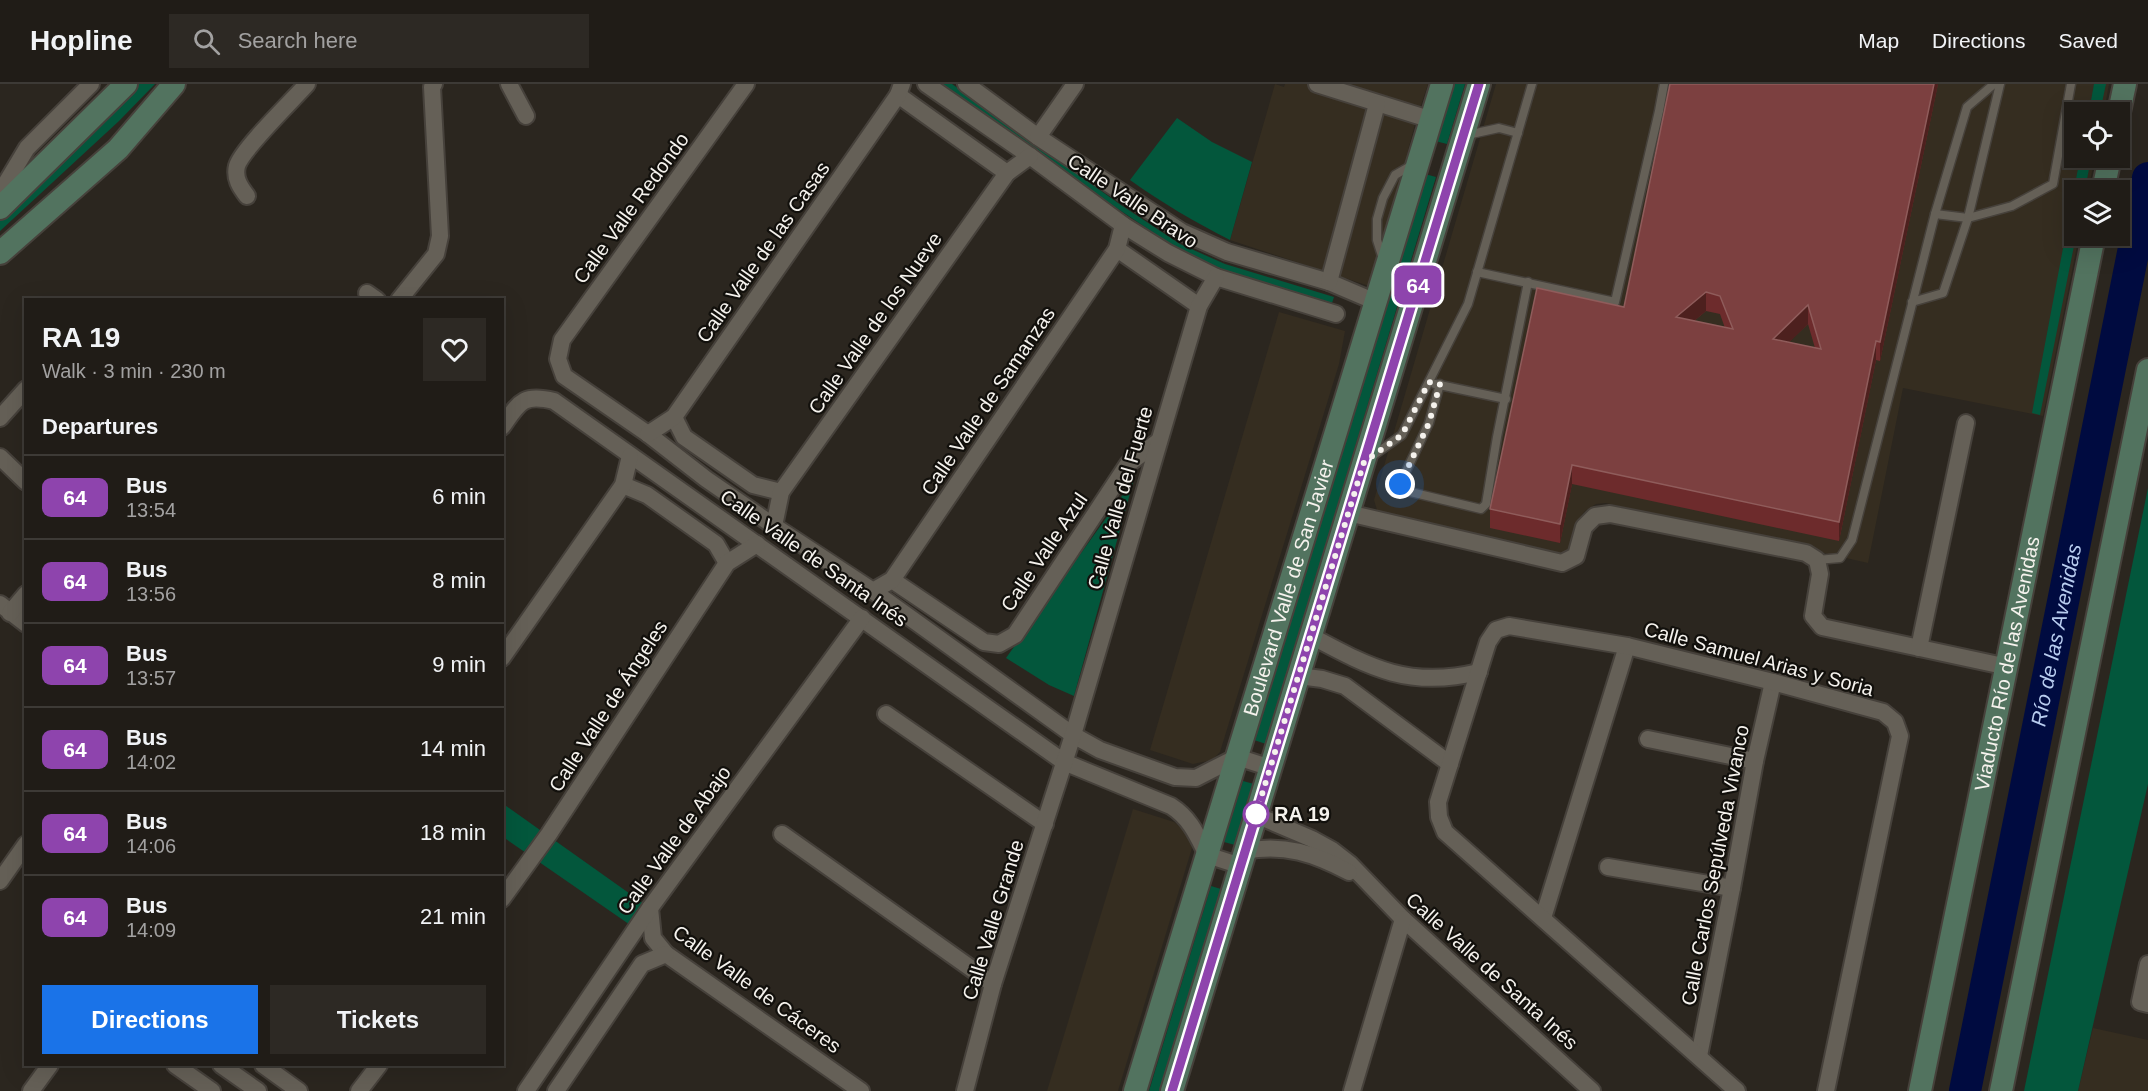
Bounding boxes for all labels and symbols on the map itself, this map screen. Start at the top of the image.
street label: Calle Valle Redondo [569,128,693,288]
street label: Calle Valle Bravo [1064,149,1202,253]
street label: Calle Valle de las Casas [692,158,834,346]
street label: Calle Valle de los Nueve [804,228,946,418]
line badge: 64 [1391,266,1445,304]
street label: Calle Valle de Samanzas [917,303,1059,499]
street label: Calle Valle del Fuerte [1083,404,1157,592]
street label: Boulevard Valle de San Javier [1239,457,1338,719]
your location [1385,469,1415,499]
street label: Calle Valle de Santa Inés [716,485,912,631]
street label: Calle Valle Azul [996,489,1092,615]
street label: Viaducto Río de las Avenidas [1970,534,2044,793]
water label: Río de las Avenidas [2026,541,2086,728]
street label: Calle Valle de Ángeles [544,616,672,796]
street label: Calle Samuel Arias y Soria [1642,618,1877,700]
street label: Calle Carlos Sepúlveda Vivanco [1677,723,1753,1007]
street label: Calle Valle de Abajo [613,762,735,918]
marker: RA 19 [1243,801,1269,827]
place label: RA 19 [1274,803,1330,825]
street label: Calle Valle Grande [958,837,1028,1003]
street label: Calle Valle de Santa Inés [1402,888,1582,1054]
street label: Calle Valle de Cáceres [669,921,845,1057]

